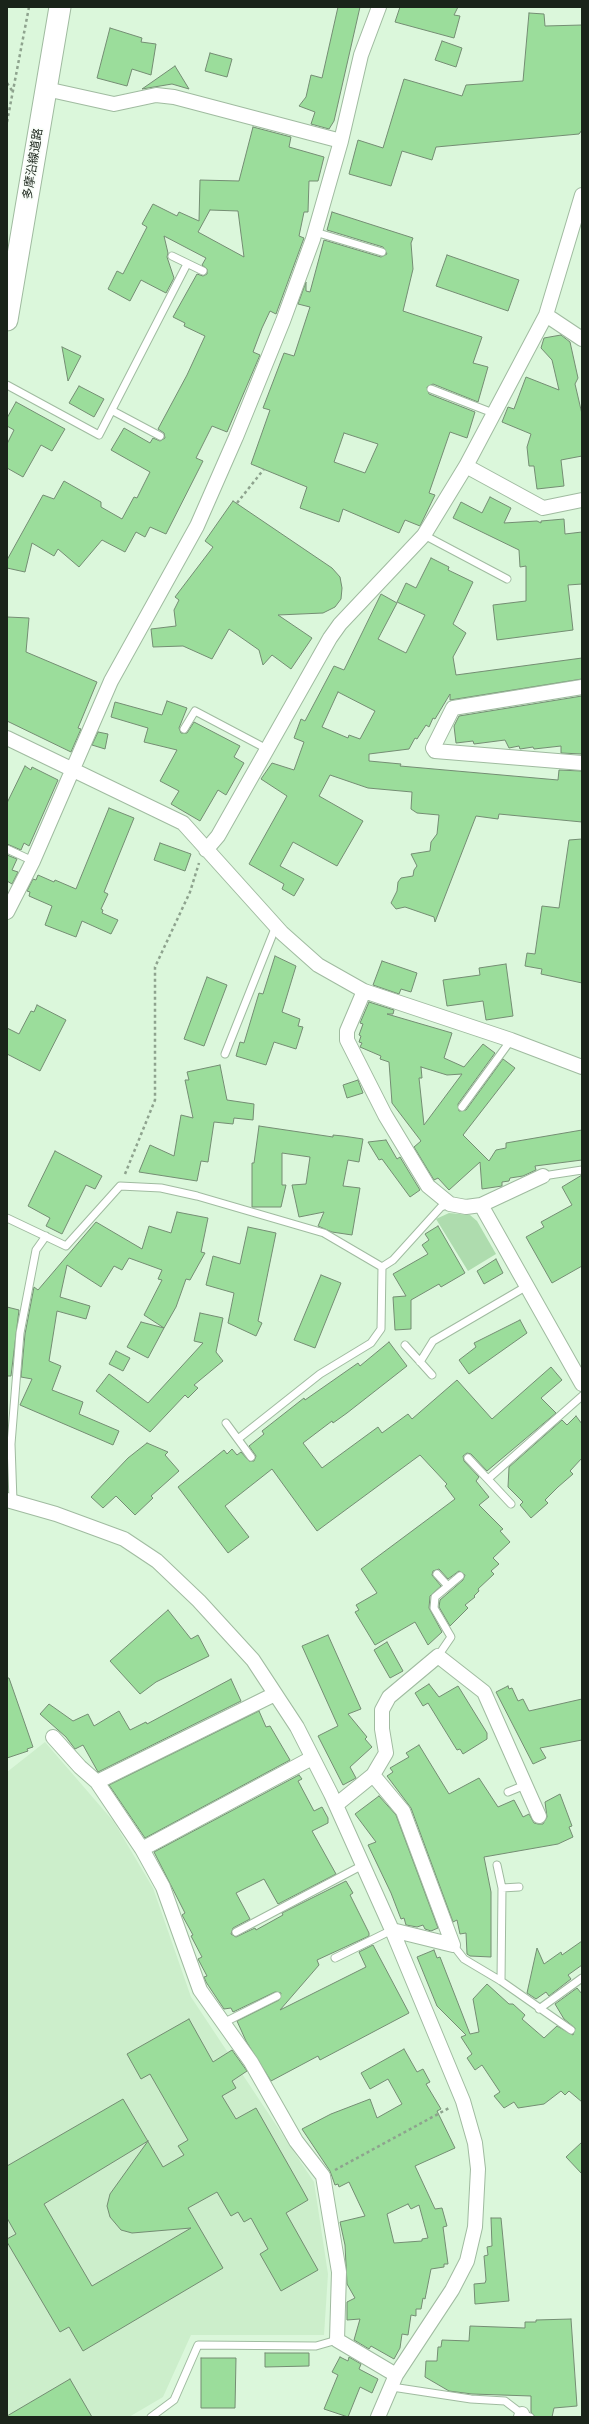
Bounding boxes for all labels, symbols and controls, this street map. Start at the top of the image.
street label: 多摩沿線道路 [20,127,46,201]

